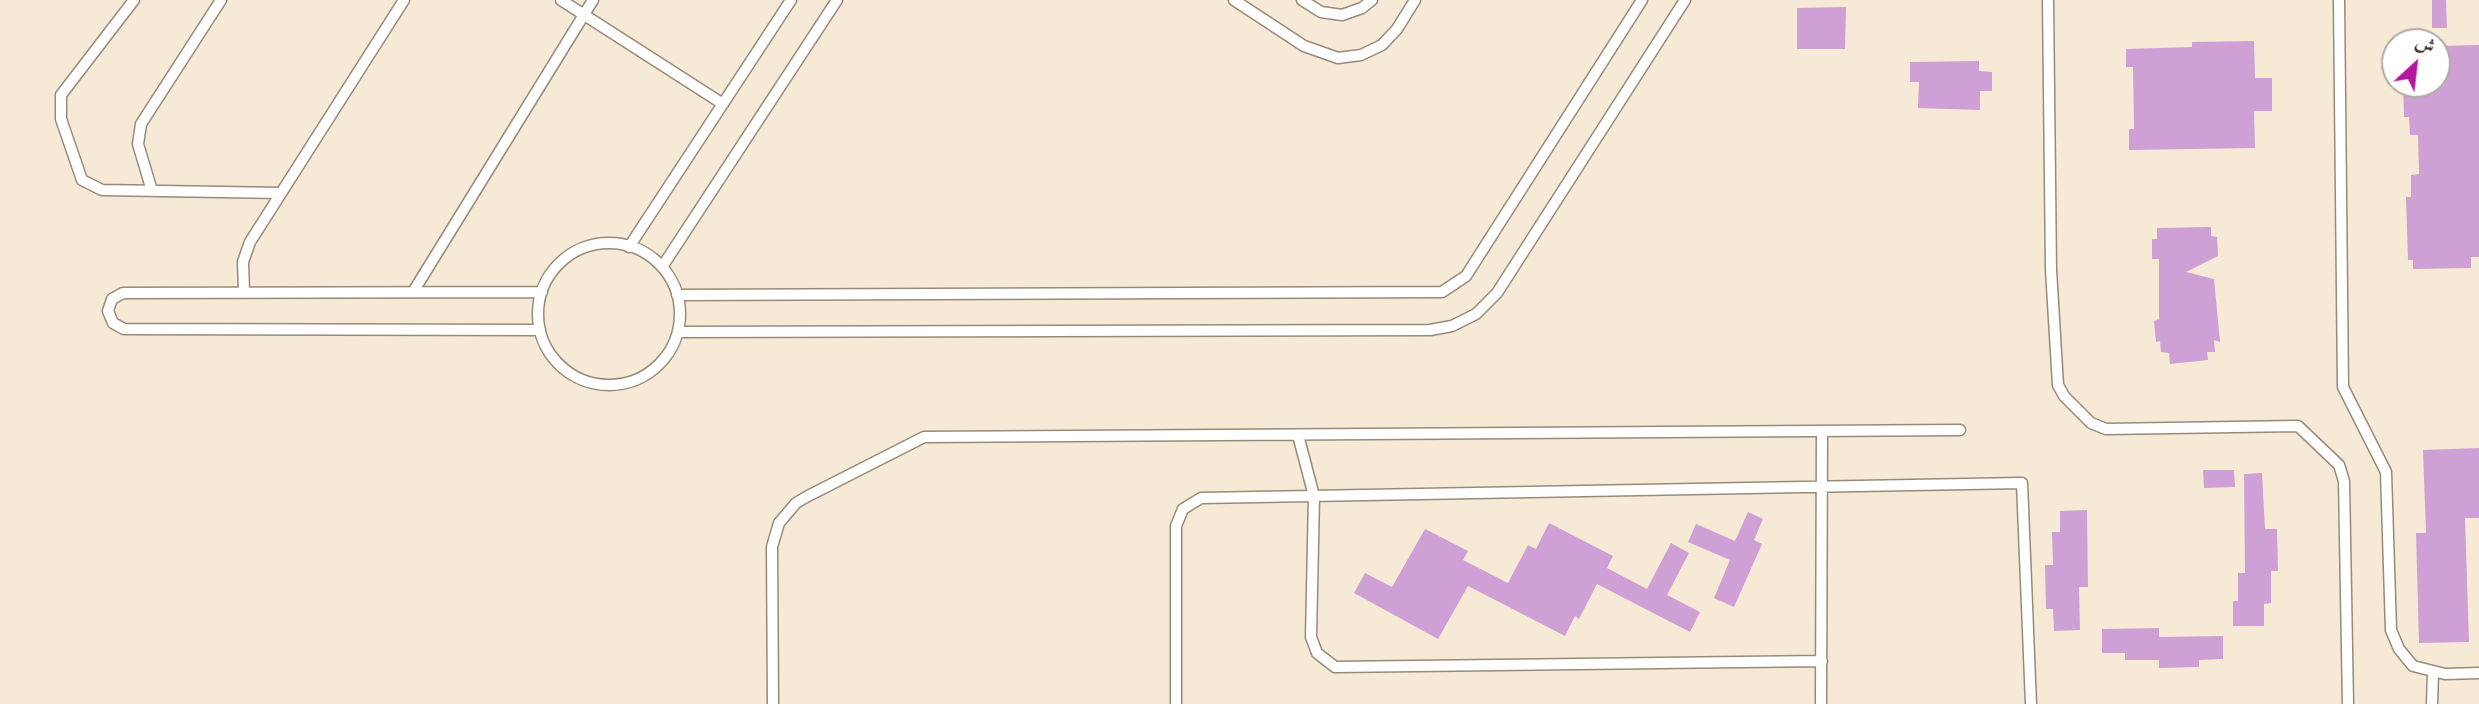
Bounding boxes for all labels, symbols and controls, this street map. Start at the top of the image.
north arrow [2381,28,2451,98]
text: ش [2410,29,2439,62]

